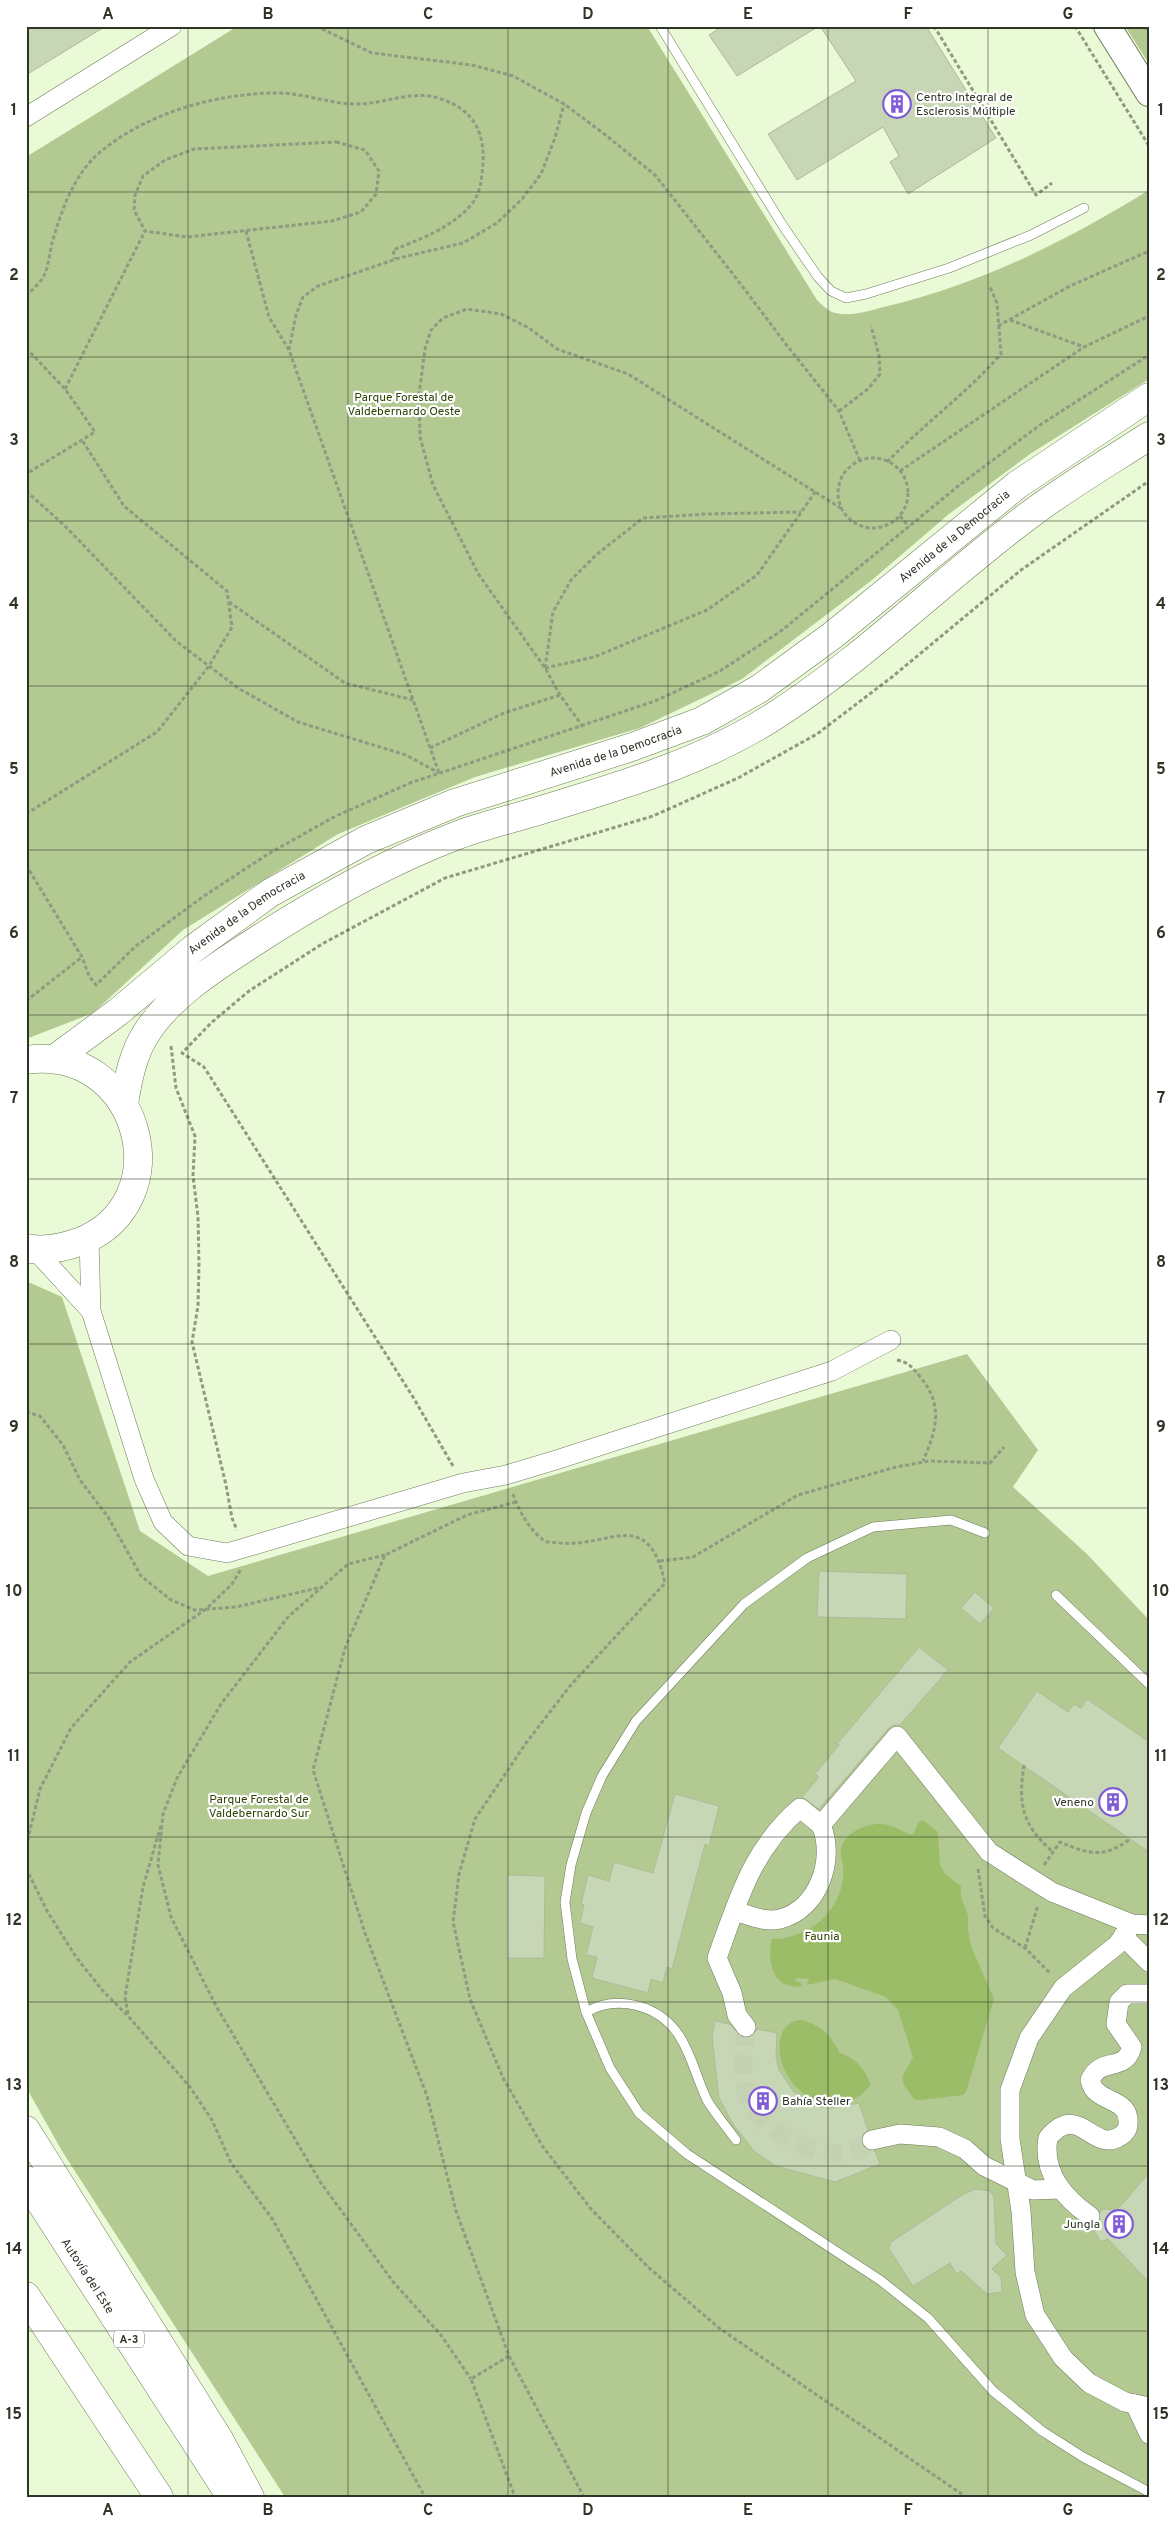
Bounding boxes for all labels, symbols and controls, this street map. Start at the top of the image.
text: A [102,5,114,25]
text: B [262,5,274,25]
text: C [423,5,433,25]
text: D [582,5,594,25]
text: E [743,5,753,25]
text: F [903,5,913,25]
text: G [1063,5,1073,25]
building icon: Centro Integral de Esclerosis Múltiple [882,89,912,119]
place label: Centro Integral de Esclerosis Múltiple [916,90,1016,120]
text: 1 [11,101,17,121]
text: 1 [1158,101,1164,121]
text: 2 [9,266,19,286]
text: 2 [1156,266,1166,286]
park label: Parque Forestal de Valdebernardo Oeste [347,390,461,420]
text: 3 [9,431,19,451]
text: 3 [1156,431,1166,451]
street label: Avenida de la Democracia [896,487,1014,587]
text: 4 [9,595,19,615]
text: 4 [1156,595,1166,615]
street label: Avenida de la Democracia [548,722,684,782]
text: 5 [9,760,19,780]
text: 5 [1156,760,1166,780]
street label: Avenida de la Democracia [185,868,308,959]
text: 6 [9,924,19,944]
text: 6 [1156,924,1166,944]
text: 7 [10,1089,18,1109]
text: 7 [1157,1089,1165,1109]
text: 8 [9,1253,19,1273]
text: 8 [1156,1253,1166,1273]
text: 9 [9,1418,19,1438]
text: 9 [1156,1418,1166,1438]
text: 10 [6,1582,22,1602]
text: 10 [1153,1582,1169,1602]
text: 11 [8,1747,20,1767]
text: 11 [1155,1747,1167,1767]
building icon: Veneno [1098,1787,1128,1817]
park label: Parque Forestal de Valdebernardo Sur [209,1792,310,1822]
place label: Veneno [1054,1795,1094,1811]
text: 12 [6,1911,22,1931]
text: 12 [1153,1911,1169,1931]
park label: Faunia [804,1929,840,1945]
text: 13 [6,2076,22,2096]
text: 13 [1153,2076,1169,2096]
building icon: Bahía Steller [748,2086,778,2116]
place label: Bahía Steller [782,2094,851,2110]
building icon: Jungla [1104,2209,1134,2239]
place label: Jungla [1063,2217,1100,2233]
street label: Autovía del Este [57,2235,117,2317]
text: 14 [6,2240,22,2260]
text: 14 [1153,2240,1169,2260]
road number: A-3 [114,2330,144,2348]
text: 15 [6,2405,22,2425]
text: 15 [1153,2405,1169,2425]
text: A [102,2501,114,2521]
text: B [262,2501,274,2521]
text: C [423,2501,433,2521]
text: D [582,2501,594,2521]
text: E [743,2501,753,2521]
text: F [903,2501,913,2521]
text: G [1063,2501,1073,2521]

